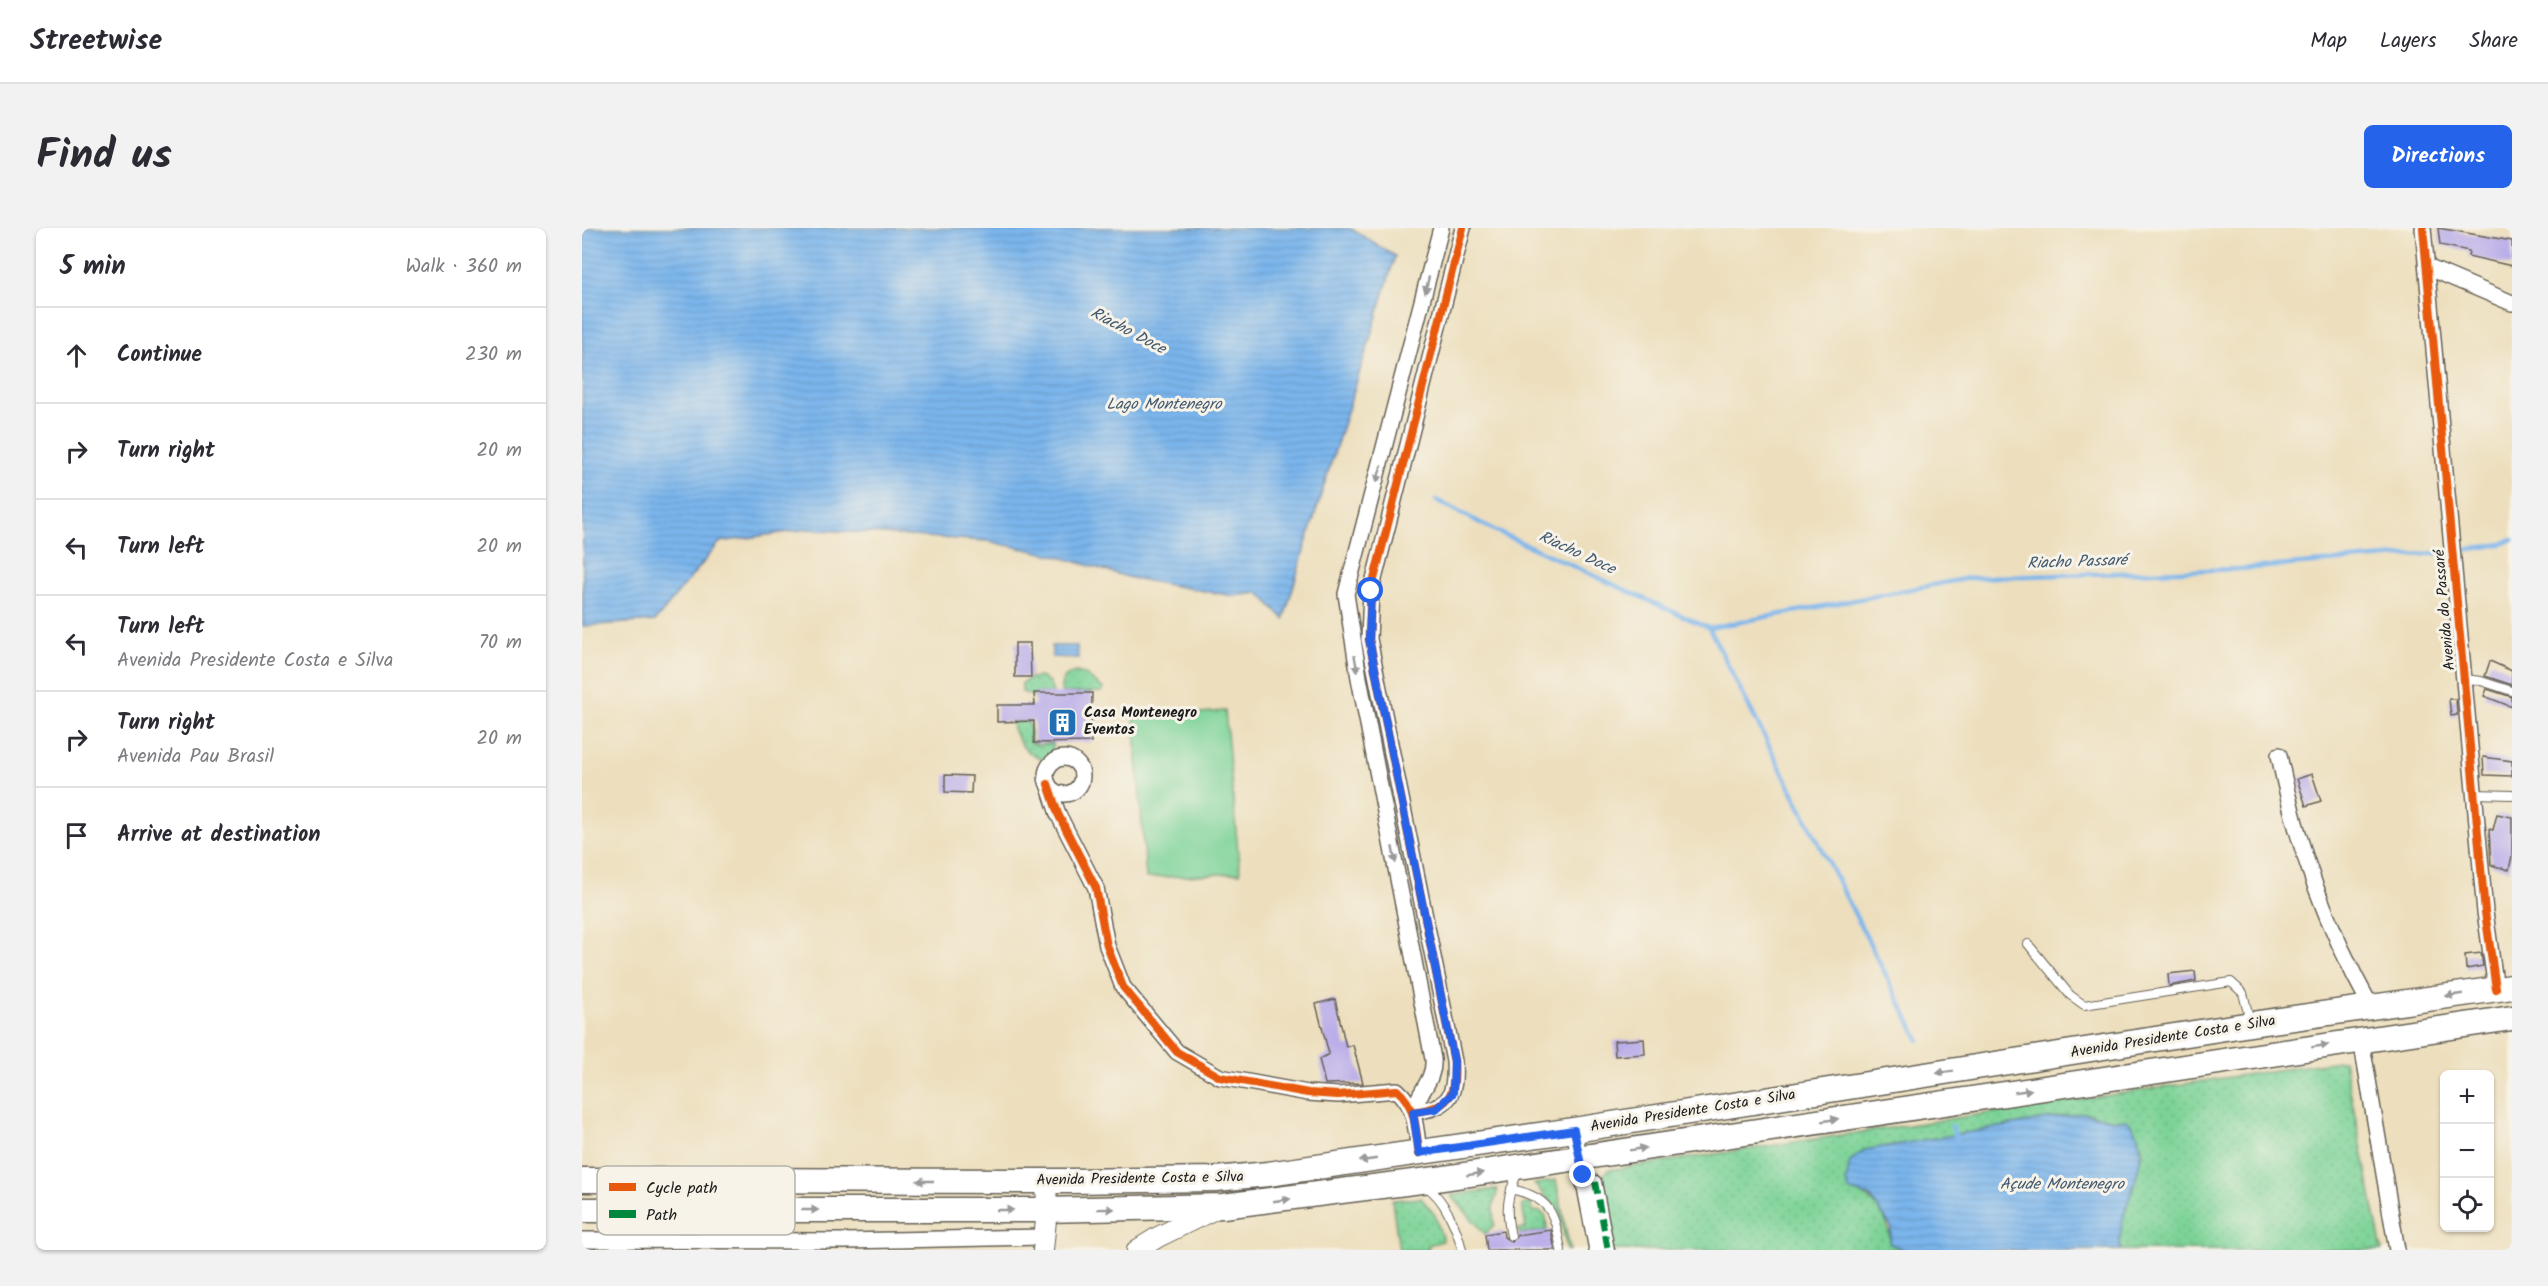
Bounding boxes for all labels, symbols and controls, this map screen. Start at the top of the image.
text: Streetwise [30,19,162,64]
text: Map [2310,25,2347,58]
text: Layers [2380,25,2436,58]
text: Share [2469,25,2518,58]
text: Find us [36,123,172,190]
button: Directions [2364,125,2512,188]
text: 5 min [60,246,126,288]
text: Walk · 360 m [405,251,522,283]
one-way arrow [1422,276,1431,295]
water label: Riacho Doce [1086,301,1172,362]
text: Continue [117,338,202,373]
icon: ahead [60,339,93,372]
text: 230 m [465,339,522,371]
water label: Lago Montenegro [1106,392,1223,417]
text: Turn right [117,434,215,469]
icon: right [60,435,93,468]
text: 20 m [476,435,522,467]
one-way arrow [1373,464,1383,483]
water label: Riacho Doce [1535,524,1621,582]
text: Turn left [117,530,204,565]
icon: left [60,531,93,564]
text: 20 m [476,531,522,563]
street label: Avenida do Passaré [2428,547,2462,671]
water label: Riacho Passaré [2027,548,2131,576]
route start [1357,577,1383,603]
text: Turn left [117,610,204,645]
icon: left [60,627,93,660]
text: 70 m [479,627,522,659]
text: Avenida Presidente Costa e Silva [117,645,393,677]
one-way arrow [1352,654,1361,673]
place label: Casa Montenegro Eventos [1084,701,1197,742]
text: Turn right [117,706,215,741]
building icon: Casa Montenegro Eventos [1047,706,1079,738]
icon: right [60,723,93,756]
text: 20 m [476,723,522,755]
text: Avenida Pau Brasil [117,741,274,773]
text: Arrive at destination [117,818,320,853]
icon: arrive [60,819,93,852]
one-way arrow [1390,846,1399,865]
one-way arrow [2444,991,2463,1000]
street label: Avenida Presidente Costa e Silva [2069,1009,2277,1065]
one-way arrow [2310,1041,2329,1050]
one-way arrow [1936,1068,1955,1077]
map controls [2440,1070,2494,1232]
button: + [2440,1070,2494,1124]
street label: Avenida Presidente Costa e Silva [1589,1083,1797,1139]
one-way arrow [2014,1087,2033,1096]
one-way arrow [1821,1116,1840,1125]
button: − [2440,1124,2494,1178]
one-way arrow [1628,1145,1647,1154]
one-way arrow [1359,1156,1378,1165]
route end [1569,1161,1595,1187]
street label: Avenida Presidente Costa e Silva [1036,1165,1244,1193]
legend [597,1166,795,1235]
one-way arrow [1466,1169,1485,1178]
water label: Açude Montenegro [2000,1172,2126,1197]
text: Cycle path [646,1176,718,1201]
one-way arrow [915,1176,934,1186]
button: locate [2440,1178,2494,1232]
one-way arrow [1272,1195,1291,1205]
text: Path [646,1203,677,1228]
one-way arrow [1096,1204,1115,1213]
one-way arrow [801,1205,820,1215]
one-way arrow [996,1205,1015,1215]

